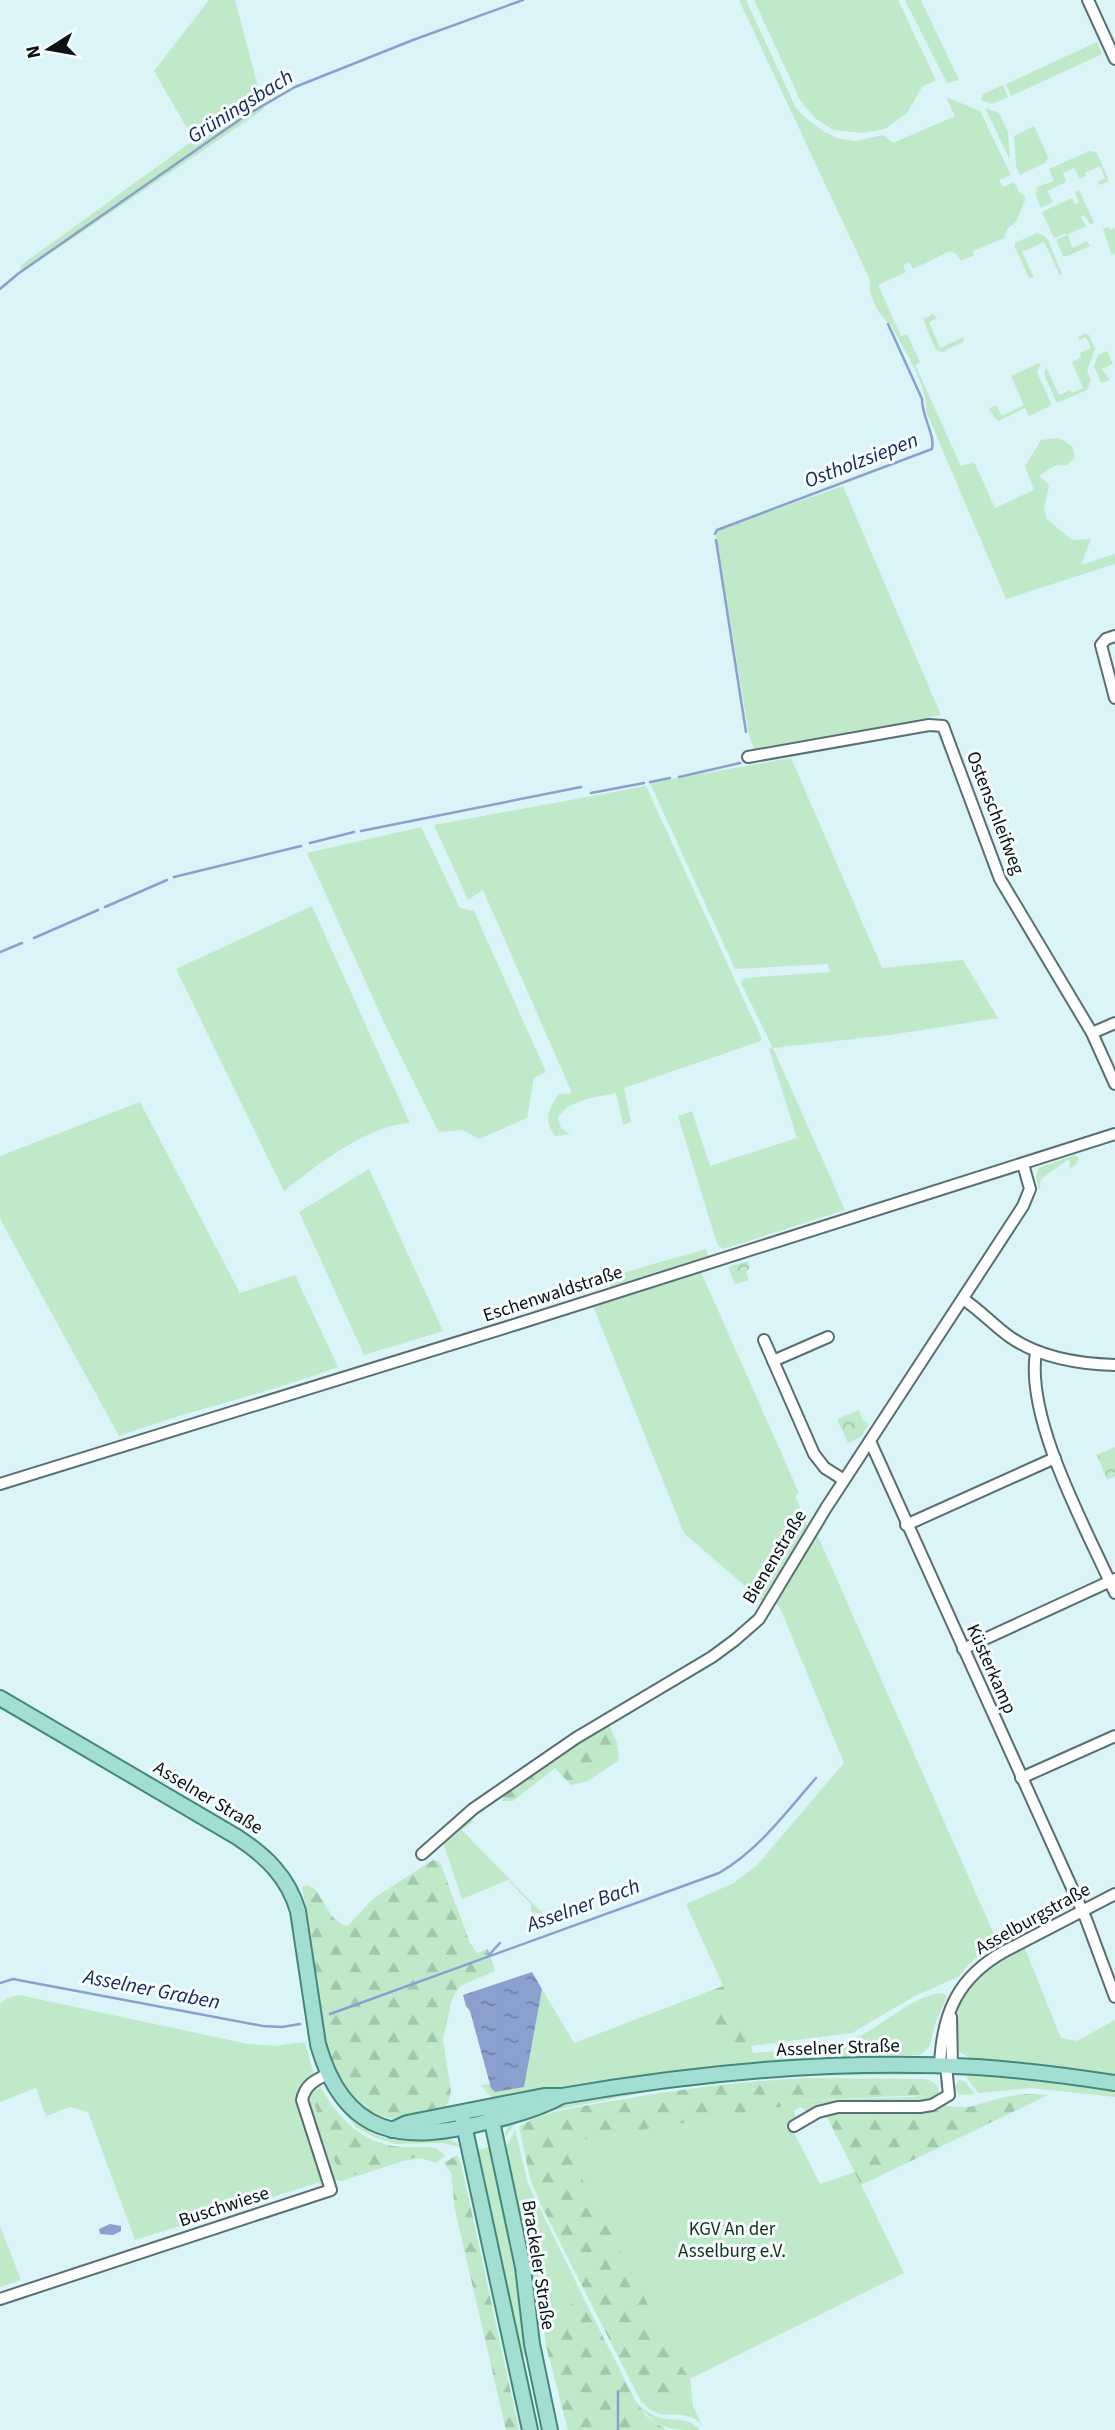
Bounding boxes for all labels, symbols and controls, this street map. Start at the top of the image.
north arrow [14,14,84,84]
text: N [19,43,48,61]
water label: Grüningsbach [181,62,299,150]
water label: Ostholzsiepen [800,424,922,496]
street label: Ostenschleifweg [959,747,1031,879]
street label: Eschenwaldstraße [480,1259,626,1329]
street label: Bienenstraße [736,1505,814,1609]
street label: Küsterkamp [959,1620,1023,1718]
street label: Asselner Straße [148,1755,268,1841]
water label: Asselner Bach [520,1871,644,1940]
street label: Asselburgstraße [971,1876,1095,1962]
water label: Asselner Graben [79,1961,223,2017]
street label: Asselner Straße [776,2032,900,2064]
street label: Buschwiese [175,2180,273,2234]
street label: Brackeler Straße [514,2198,562,2332]
park label: KGV An der Asselburg e.V. [678,2216,786,2265]

